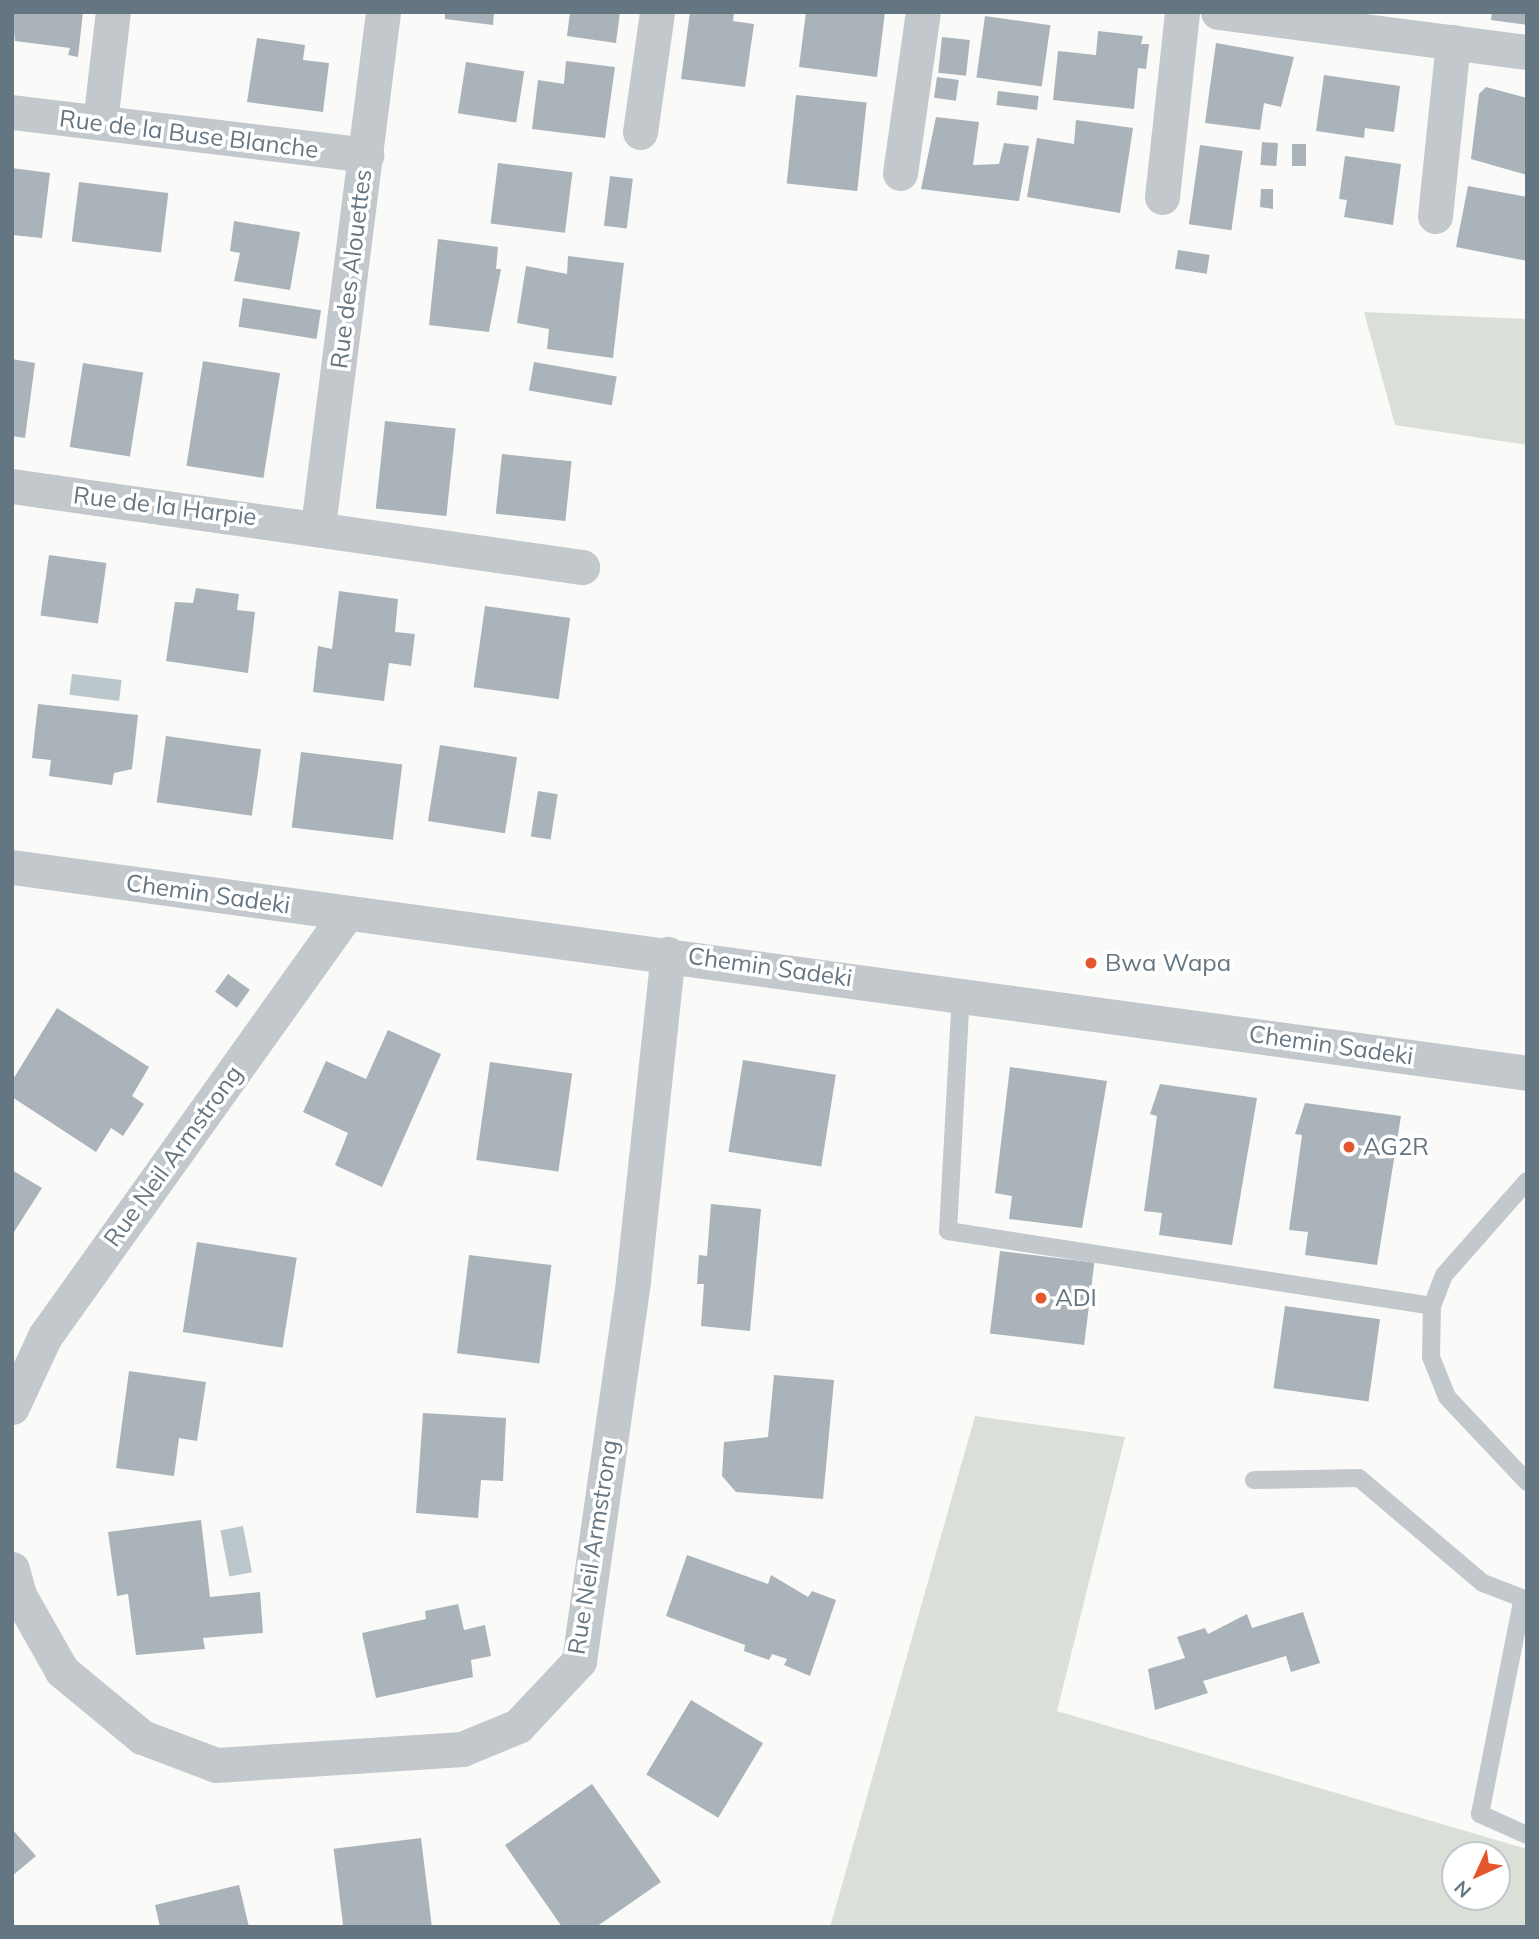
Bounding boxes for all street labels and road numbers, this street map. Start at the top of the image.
street label: Rue de la Buse Blanche [58,104,320,164]
street label: Rue des Alouettes [324,168,378,370]
street label: Rue de la Harpie [72,480,258,532]
street label: Chemin Sadeki [124,868,292,920]
street label: Chemin Sadeki [686,941,854,993]
street label: Chemin Sadeki [1247,1019,1415,1071]
street label: Rue Neil Armstrong [98,1060,248,1252]
street label: Rue Neil Armstrong [562,1438,624,1656]

